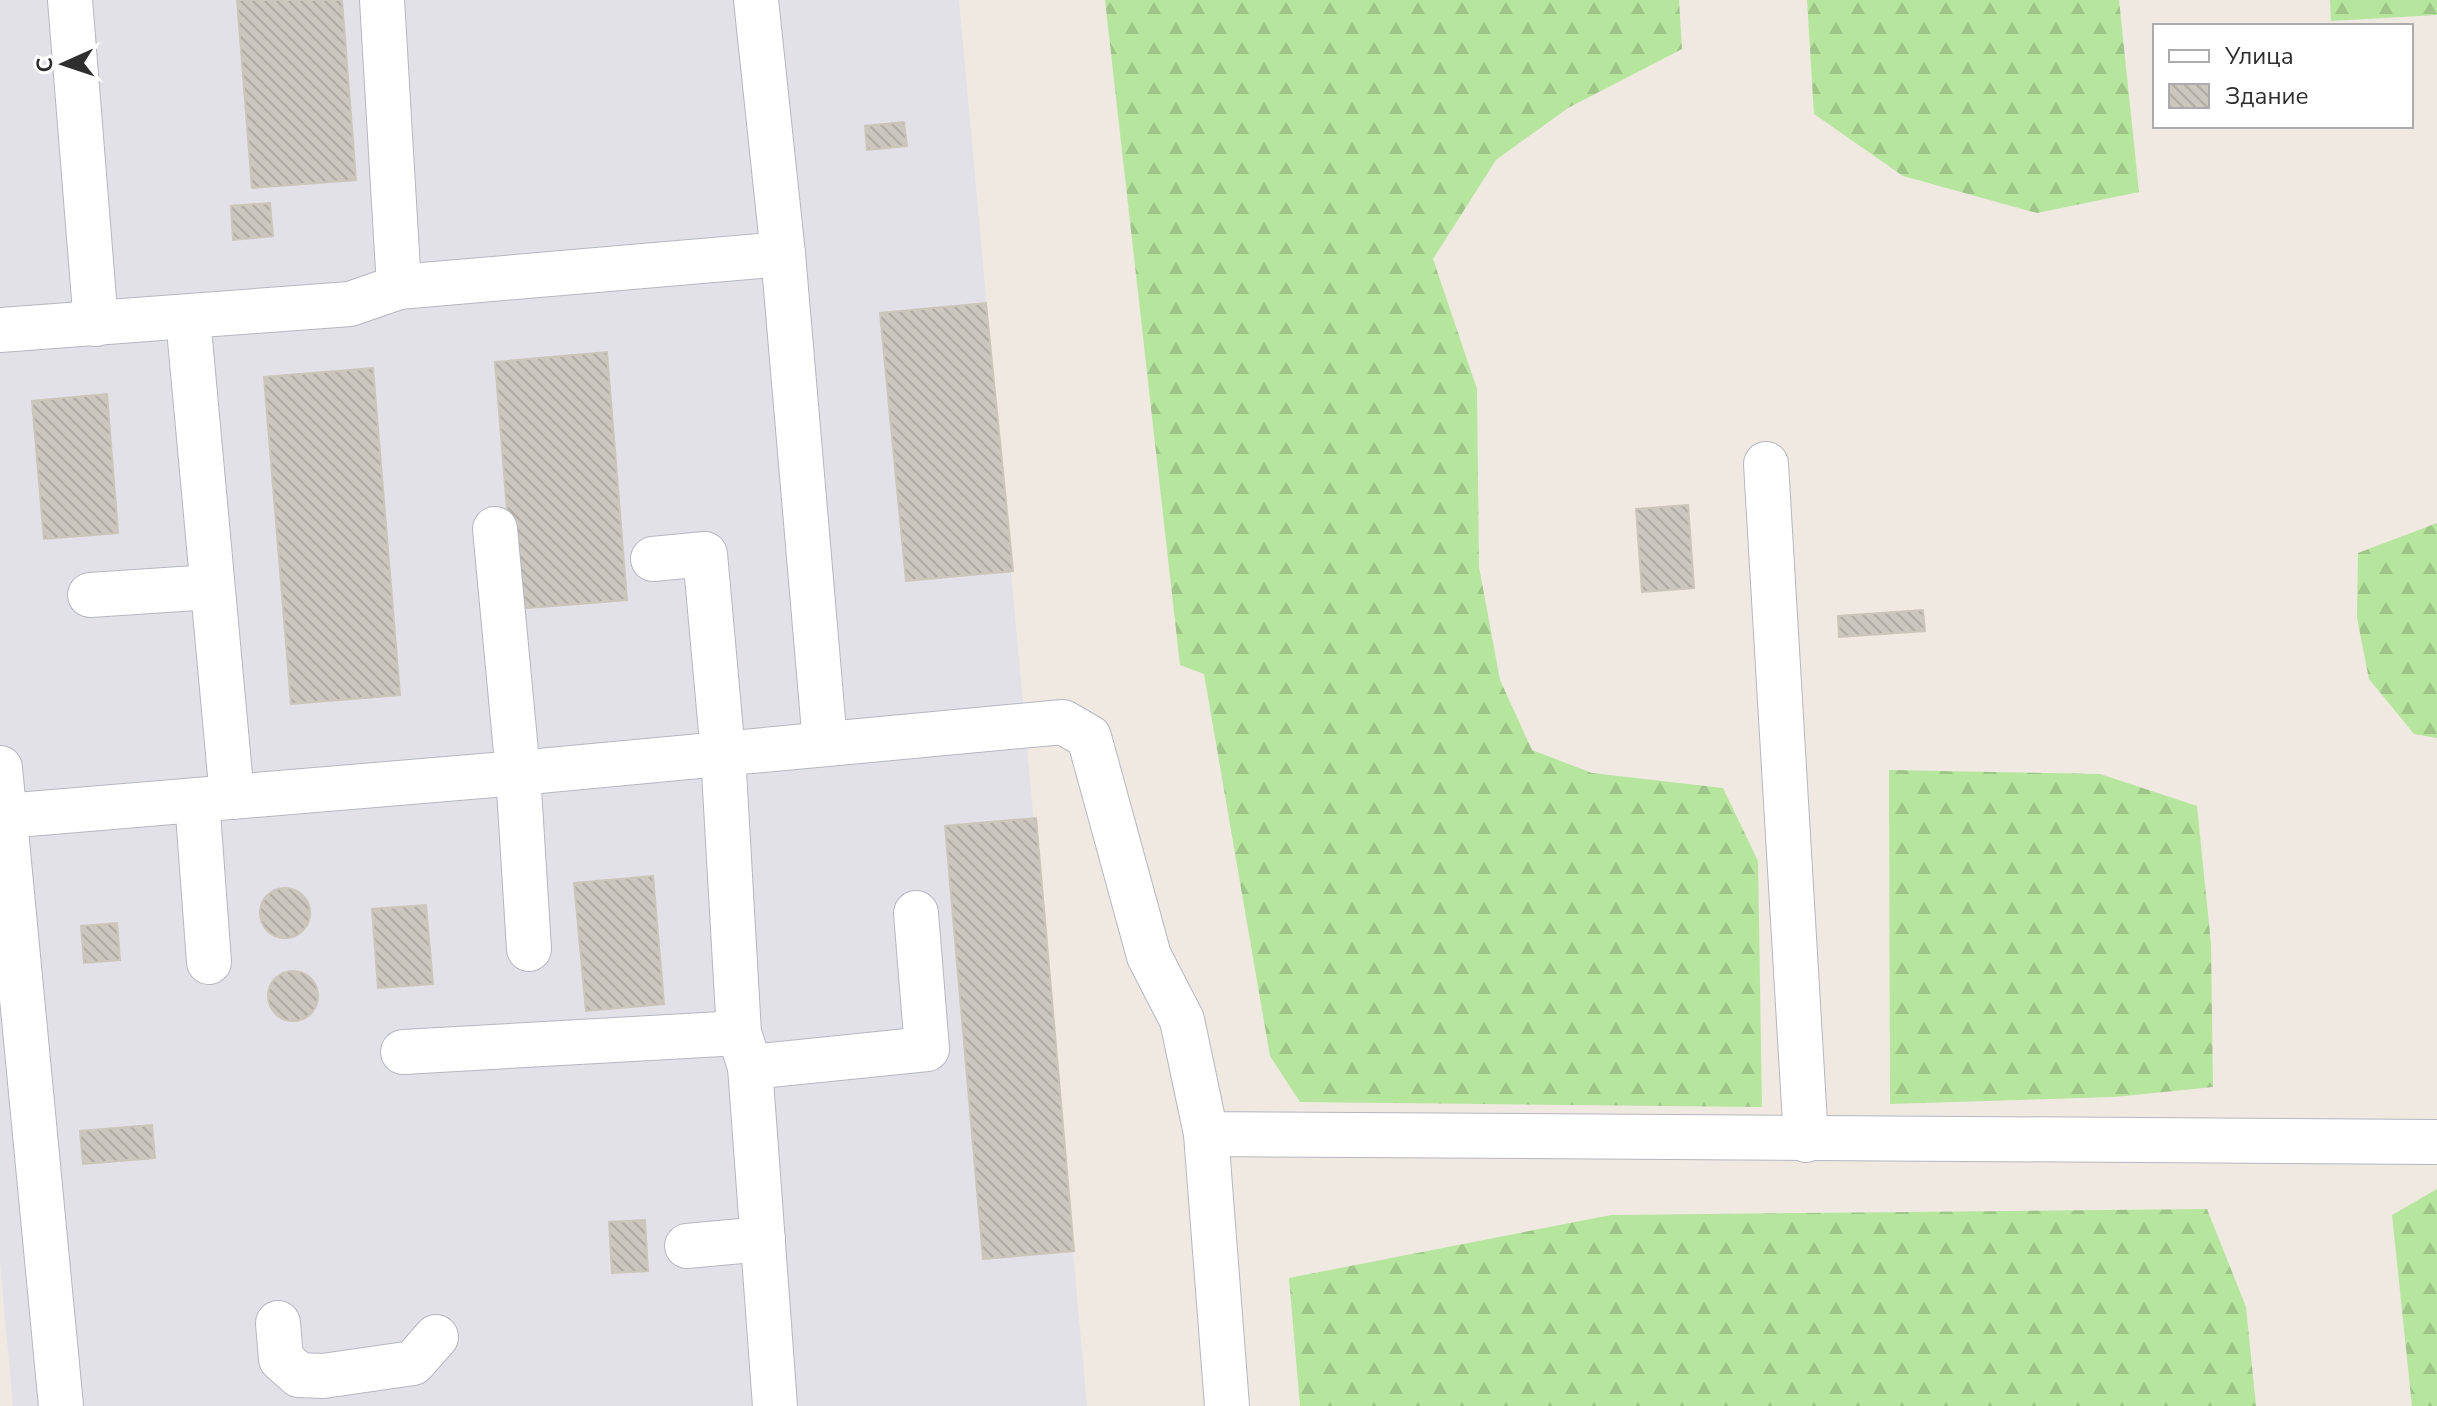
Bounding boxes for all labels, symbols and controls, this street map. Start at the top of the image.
north arrow [24,24,104,104]
legend [2153,24,2413,128]
text: Улица [2224,40,2294,72]
text: С [30,57,60,73]
text: Здание [2225,80,2309,112]

